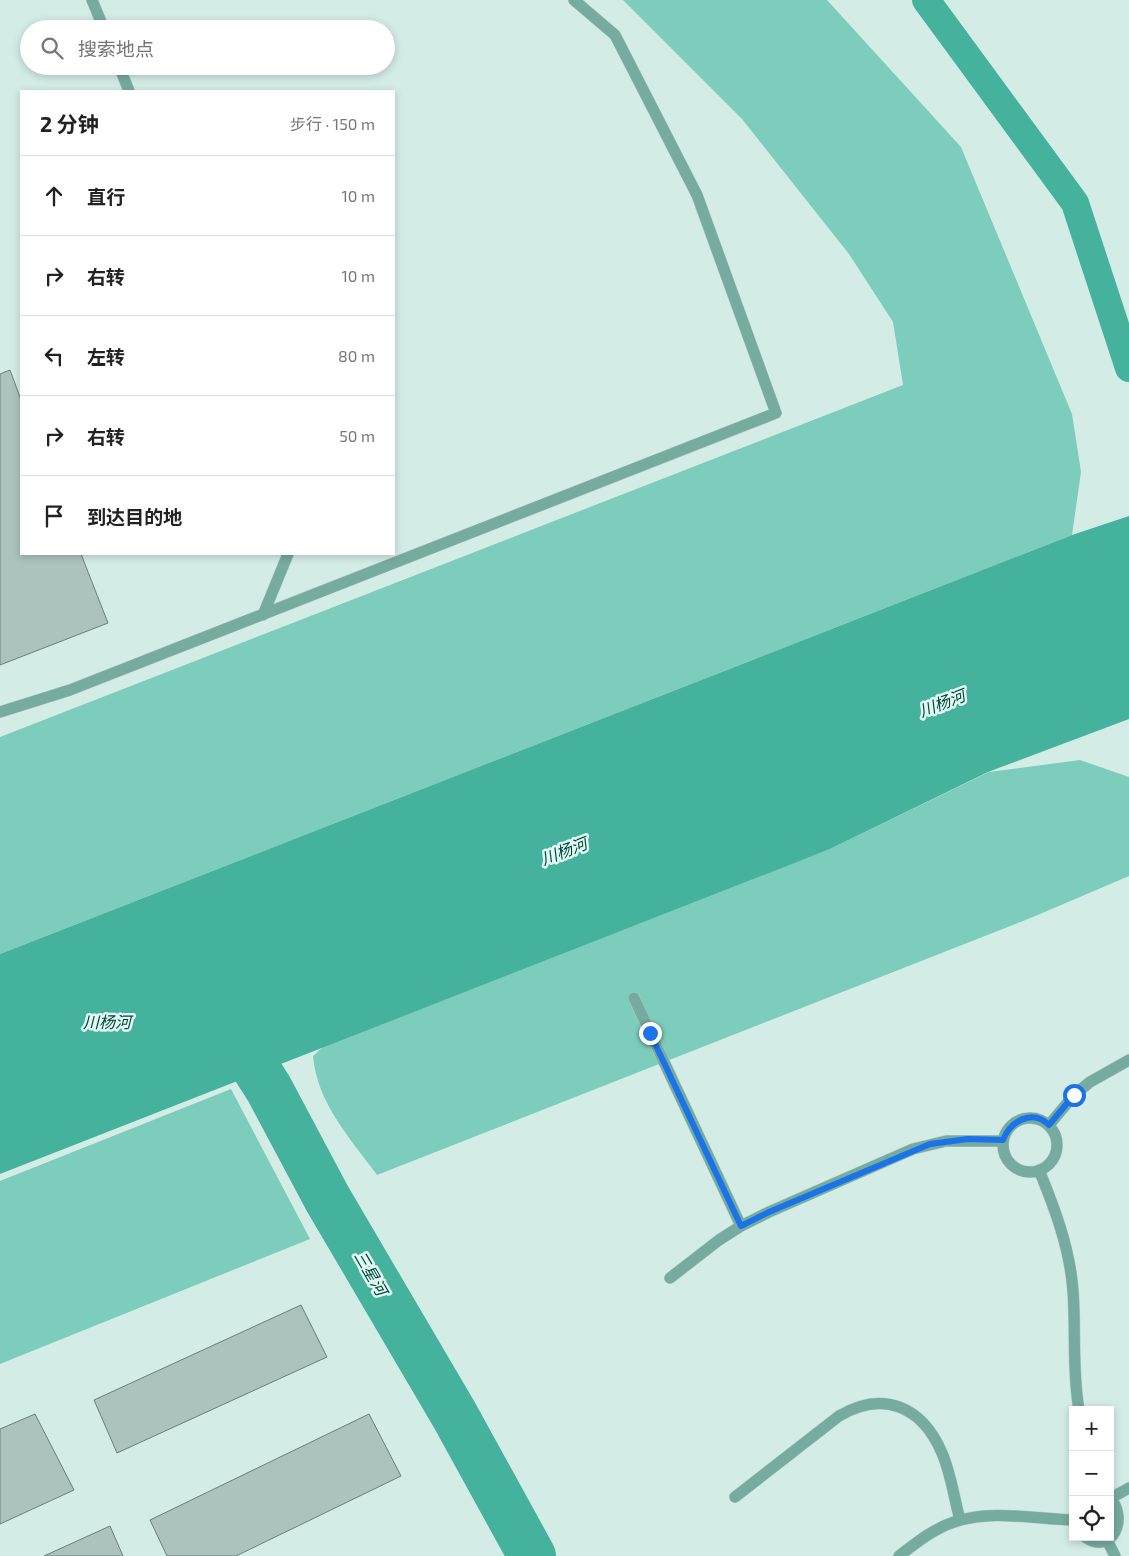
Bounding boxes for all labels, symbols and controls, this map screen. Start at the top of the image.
search box [20,20,395,75]
icon: search [38,34,66,62]
text: 搜索地点 [78,37,154,60]
text: 2 分钟 [40,111,99,136]
text: 步行 · 150 m [290,114,375,133]
icon: ahead [40,182,68,210]
text: 直行 [87,185,125,208]
text: 10 m [341,186,375,205]
icon: right [40,262,68,290]
text: 右转 [87,265,125,288]
text: 10 m [341,266,375,285]
icon: left [40,342,68,370]
text: 左转 [87,345,125,368]
text: 80 m [338,346,375,365]
icon: right [40,422,68,450]
text: 右转 [87,425,125,448]
text: 50 m [339,426,375,445]
icon: arrive [40,502,68,530]
text: 到达目的地 [87,505,182,528]
water label: 川杨河 [916,684,970,720]
water label: 川杨河 [538,832,592,868]
water label: 川杨河 [83,1012,134,1031]
route end [639,1022,662,1045]
route start [1063,1084,1086,1107]
water label: 三星河 [351,1247,393,1301]
map controls [1069,1406,1114,1541]
button: + [1069,1406,1114,1451]
button: − [1069,1451,1114,1496]
button: locate [1069,1496,1114,1541]

